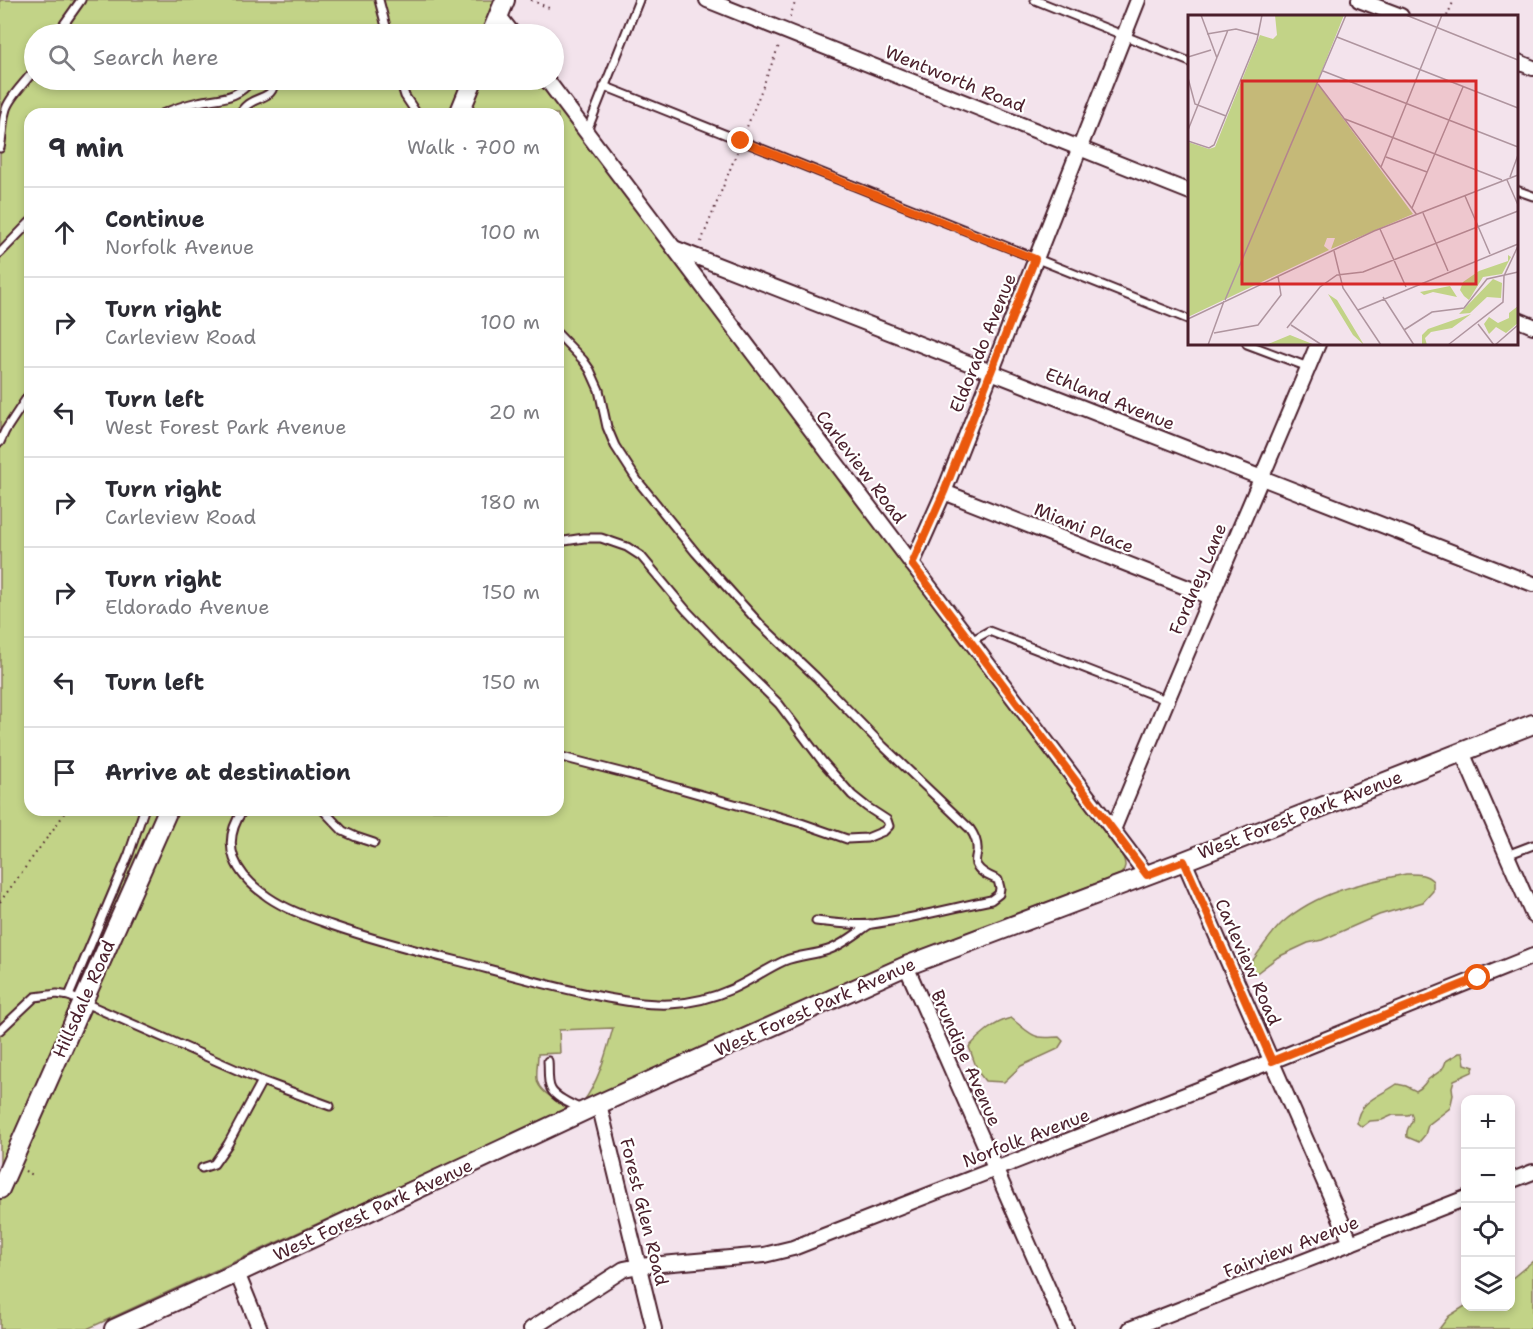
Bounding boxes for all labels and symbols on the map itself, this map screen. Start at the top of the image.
inset map [1188,15,1518,345]
street label: Wentworth Road [881,40,1029,118]
route end [727,127,753,153]
street label: Eldorado Avenue [944,270,1022,416]
street label: Ethland Avenue [1042,362,1178,436]
street label: Carleview Road [810,405,912,529]
street label: Miami Place [1030,497,1138,559]
street label: Fordney Lane [1164,520,1232,638]
street label: West Forest Park Avenue [1194,765,1406,865]
street label: Carleview Road [1209,895,1287,1029]
street label: Hillsdale Road [47,936,121,1062]
street label: West Forest Park Avenue [711,952,919,1062]
route start [1464,964,1490,990]
street label: Brundige Avenue [925,986,1007,1130]
street label: Norfolk Avenue [959,1103,1093,1173]
street label: Forest Glen Road [614,1136,674,1288]
street label: West Forest Park Avenue [269,1153,477,1267]
street label: Fairview Avenue [1220,1210,1362,1284]

